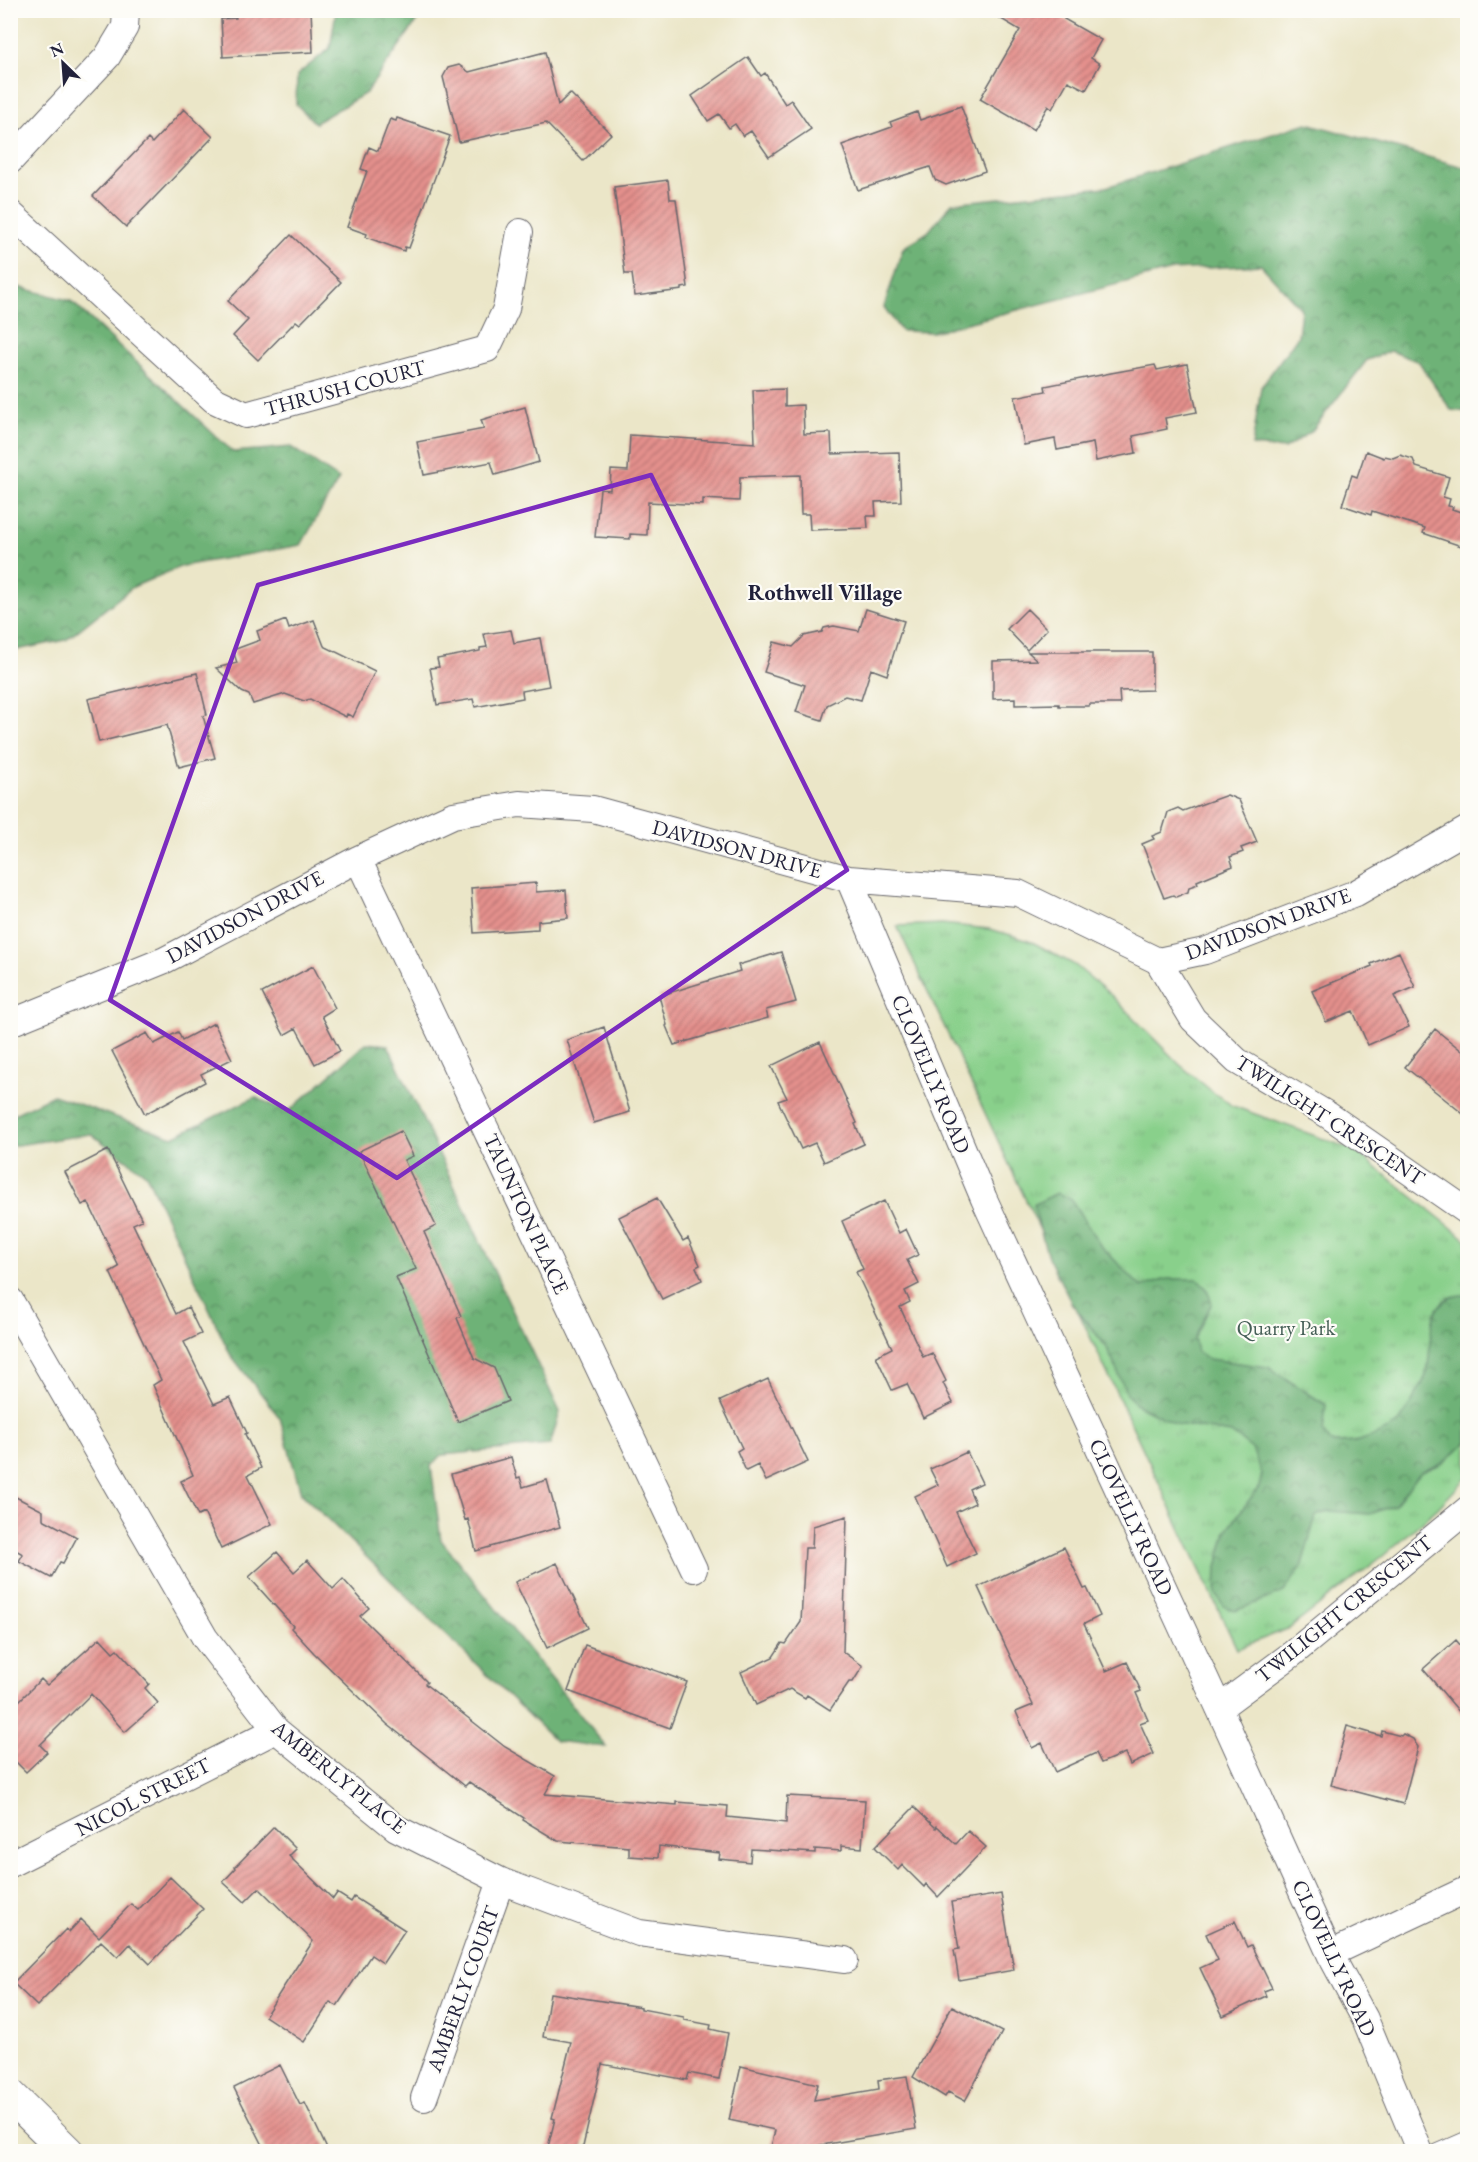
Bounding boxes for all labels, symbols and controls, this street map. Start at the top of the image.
north arrow [33,33,93,93]
text: N [47,38,67,62]
street label: THRUSH COURT [261,353,429,422]
district label: Rothwell Village [748,578,902,607]
street label: DAVIDSON DRIVE [649,813,825,884]
street label: DAVIDSON DRIVE [161,864,328,969]
street label: DAVIDSON DRIVE [1181,881,1355,966]
street label: CLOVELLY ROAD [886,990,977,1157]
street label: TWILIGHT CRESCENT [1231,1048,1431,1191]
street label: TAUNTON PLACE [477,1129,576,1298]
park label: Quarry Park [1237,1314,1336,1342]
street label: CLOVELLY ROAD [1083,1434,1180,1600]
street label: TWILIGHT CRESCENT [1250,1528,1438,1688]
street label: AMBERLY PLACE [266,1713,412,1839]
street label: NICOL STREET [71,1751,216,1842]
street label: CLOVELLY ROAD [1286,1875,1383,2041]
street label: AMBERLY COURT [420,1901,505,2076]

